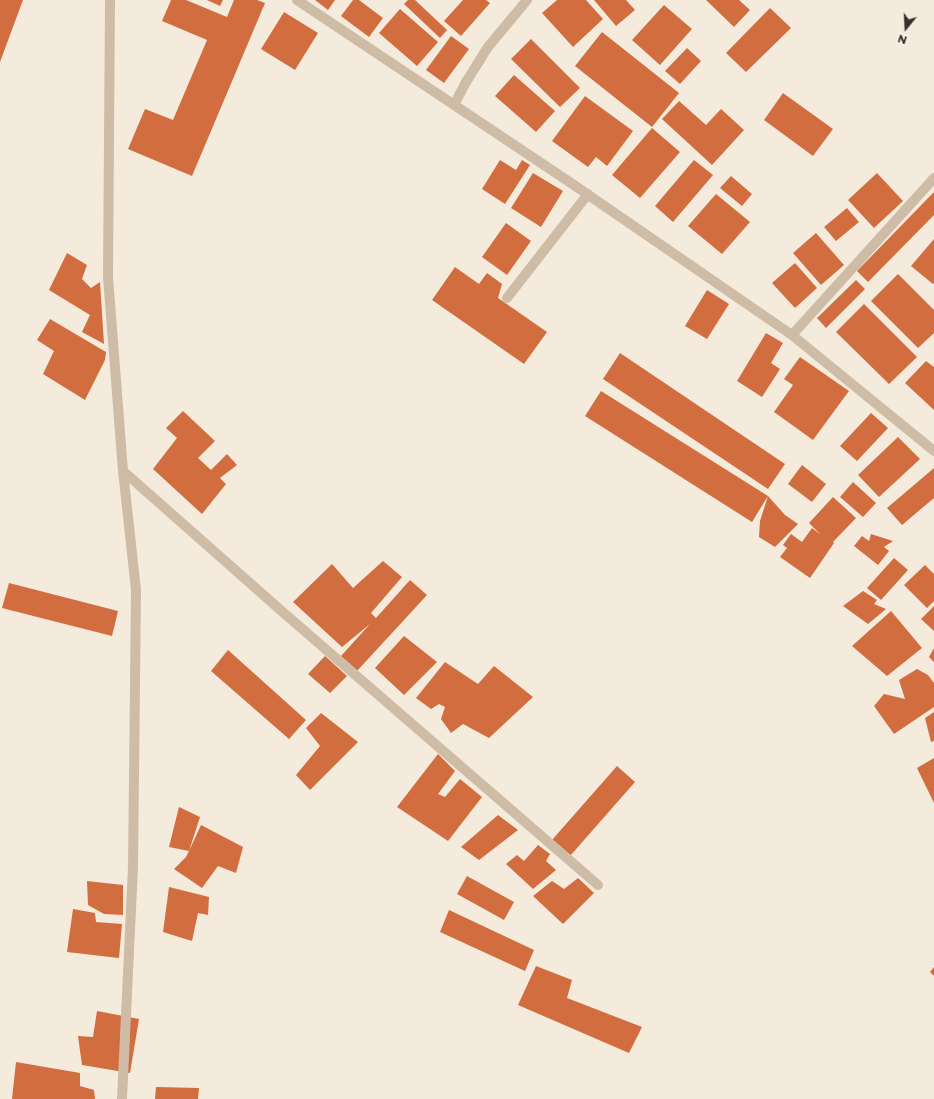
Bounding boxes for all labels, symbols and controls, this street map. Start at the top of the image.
north arrow [886,8,926,48]
text: N [896,31,909,47]

